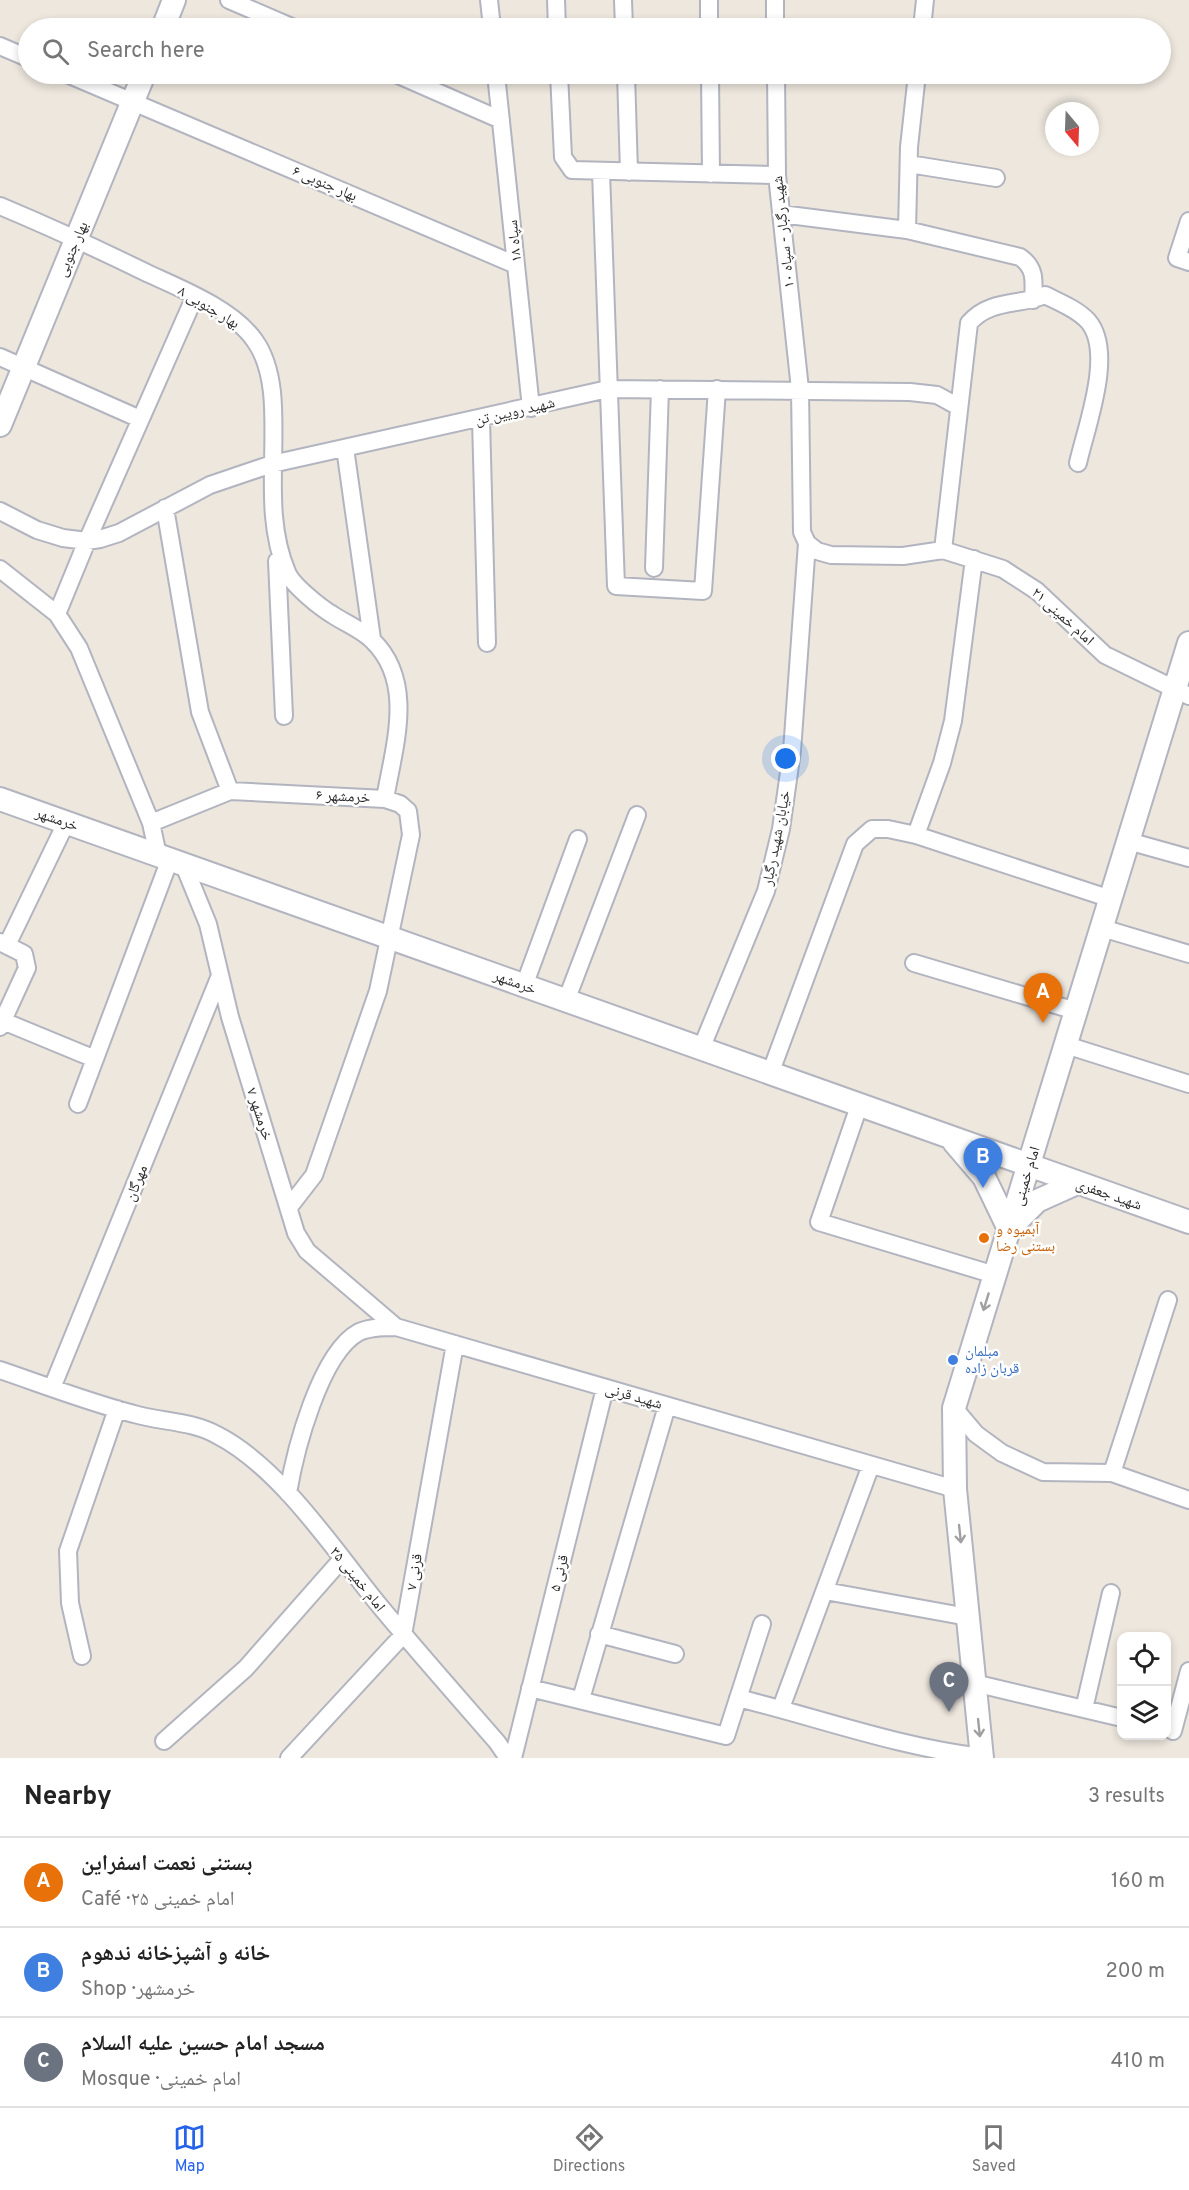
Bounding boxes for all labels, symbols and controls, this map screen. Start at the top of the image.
search box [18,18,1171,84]
icon: search [39,35,72,68]
text: Search here [87,38,205,65]
north arrow [1045,102,1099,156]
street label: بهار جنوبی ۶ [289,162,360,207]
street label: شهید رگبار - سپاه ۱۰ [769,175,800,289]
street label: بهار جنوبی [53,219,94,280]
street label: سپاه ۱۸ [504,219,527,263]
street label: بهار جنوبی ۸ [174,282,243,334]
street label: شهید رویین تن [474,394,557,431]
street label: امام خمینی ۲۱ [1027,584,1097,650]
your location [771,744,800,773]
street label: خرمشهر ۶ [315,787,371,808]
street label: خیابان شهید رگبار [759,789,796,888]
street label: خرمشهر [32,804,81,837]
street label: خرمشهر [490,967,539,1000]
pin: A [1024,974,1062,1023]
street label: خرمشهر ۷ [241,1086,276,1144]
pin: B [964,1138,1002,1188]
street label: امام خمینی [1009,1145,1045,1208]
street label: مهرگان [122,1163,153,1204]
street label: شهید جعفری [1073,1175,1144,1216]
place label: آبمیوه و بستنی رضا [996,1221,1055,1257]
marker: آبمیوه و بستنی رضا [977,1231,991,1245]
one-way arrow [980,1292,991,1311]
place label: مبلمان قربان زاده [965,1343,1019,1379]
marker: مبلمان قربان زاده [946,1353,960,1367]
street label: شهید قرنی [603,1380,664,1415]
one-way arrow [955,1524,966,1544]
street label: امام خمینی ۳۵ [325,1544,389,1616]
street label: قرنی ۷ [403,1552,428,1592]
street label: قرنی ۵ [547,1553,574,1594]
map controls [1117,1632,1171,1740]
button: locate [1117,1632,1171,1686]
pin: C [930,1662,968,1712]
button: layers [1117,1686,1171,1740]
one-way arrow [974,1718,985,1738]
text: Nearby [24,1781,112,1814]
text: 3 results [1088,1784,1165,1810]
text: بستنی نعمت اسفراین [81,1851,252,1878]
text: A [36,1869,51,1895]
text: 160 m [1111,1869,1165,1895]
text: Café · امام خمینی ۲۵ [81,1887,235,1913]
text: خانه و آشپزخانه ندهوم [81,1941,270,1968]
text: B [37,1959,50,1985]
text: 200 m [1106,1959,1165,1985]
text: Shop · خرمشهر [81,1977,195,2003]
text: مسجد امام حسین علیه السلام [81,2031,325,2058]
text: C [37,2049,50,2075]
text: 410 m [1111,2049,1165,2075]
text: Mosque · امام خمینی [81,2067,241,2093]
tab: Map [173,2121,206,2177]
tab: Directions [553,2121,625,2177]
tab: Saved [972,2121,1016,2177]

